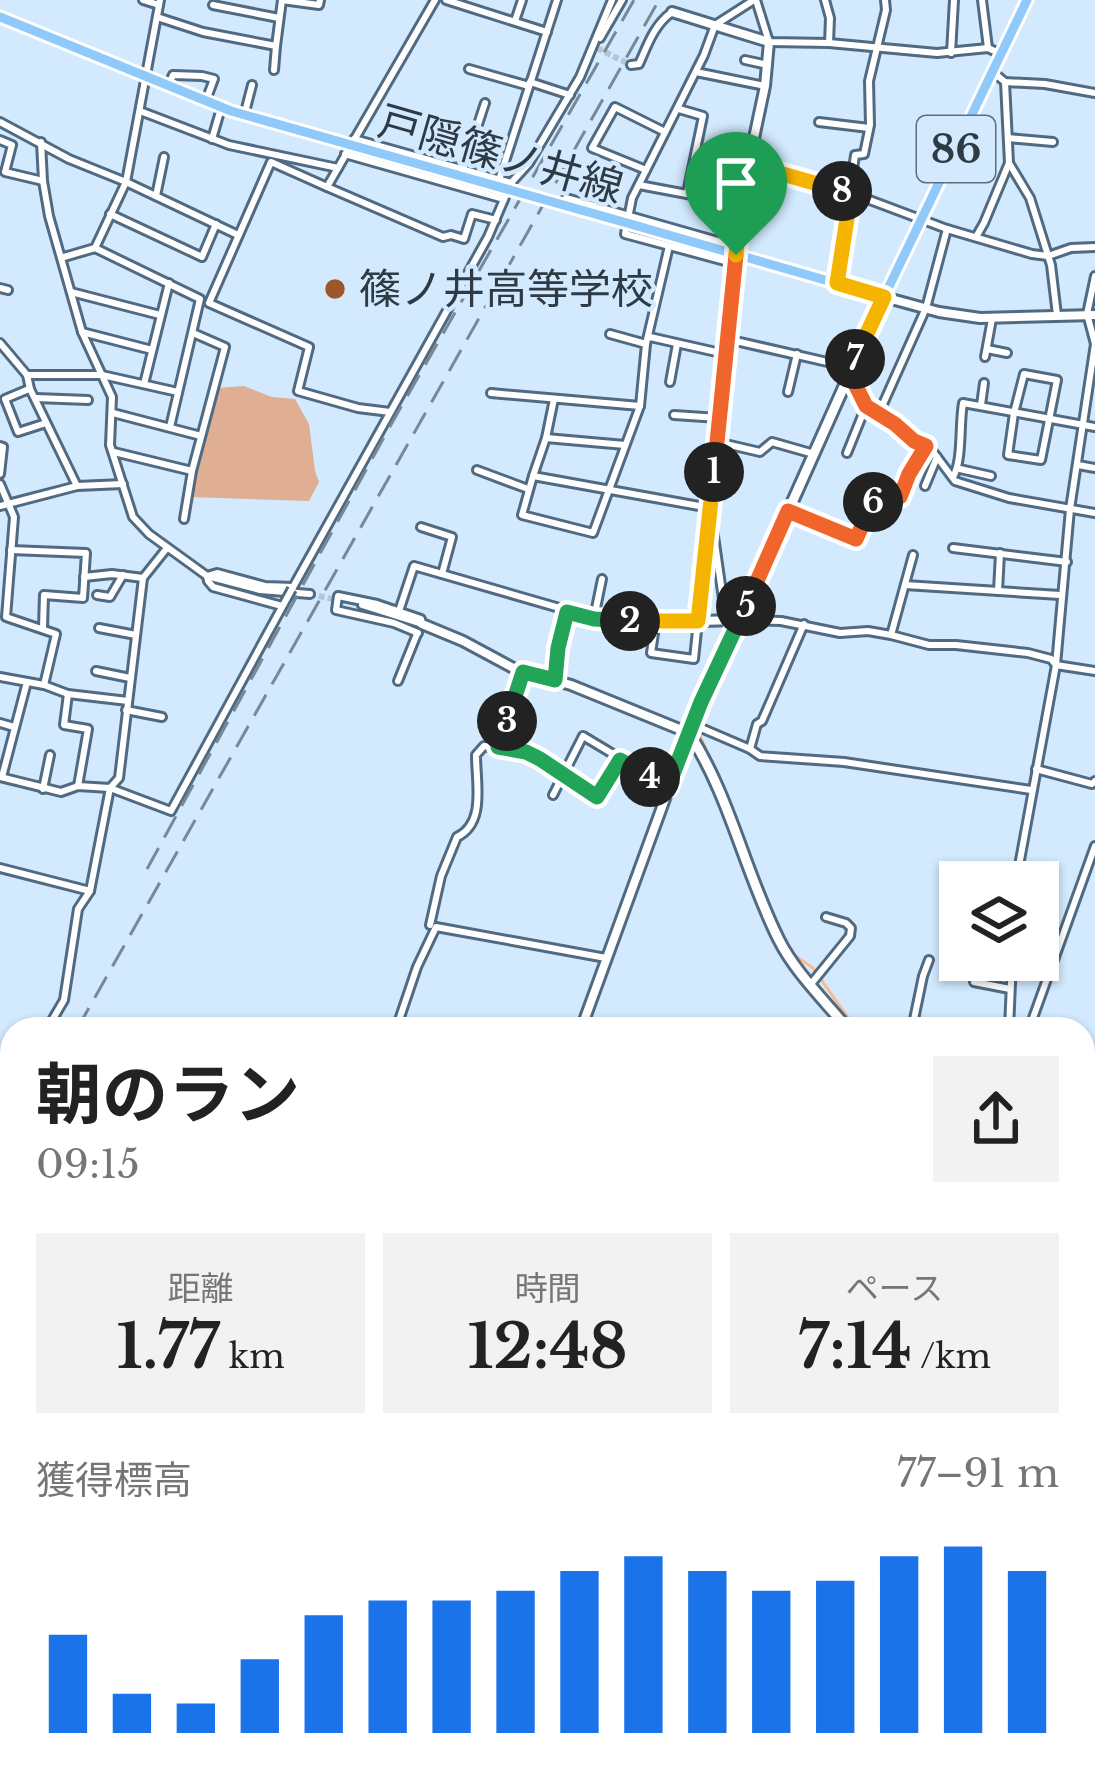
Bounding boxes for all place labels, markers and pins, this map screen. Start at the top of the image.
pin [685,132,787,255]
pin: 8 [812,161,872,221]
place label: 篠ノ井高等学校 [359,263,653,315]
marker: 篠ノ井高等学校 [322,276,348,302]
pin: 7 [825,329,885,389]
pin: 1 [684,442,744,502]
pin: 6 [843,472,903,532]
pin: 5 [716,576,776,636]
pin: 2 [600,591,660,651]
pin: 3 [477,691,537,751]
pin: 4 [620,747,680,807]

